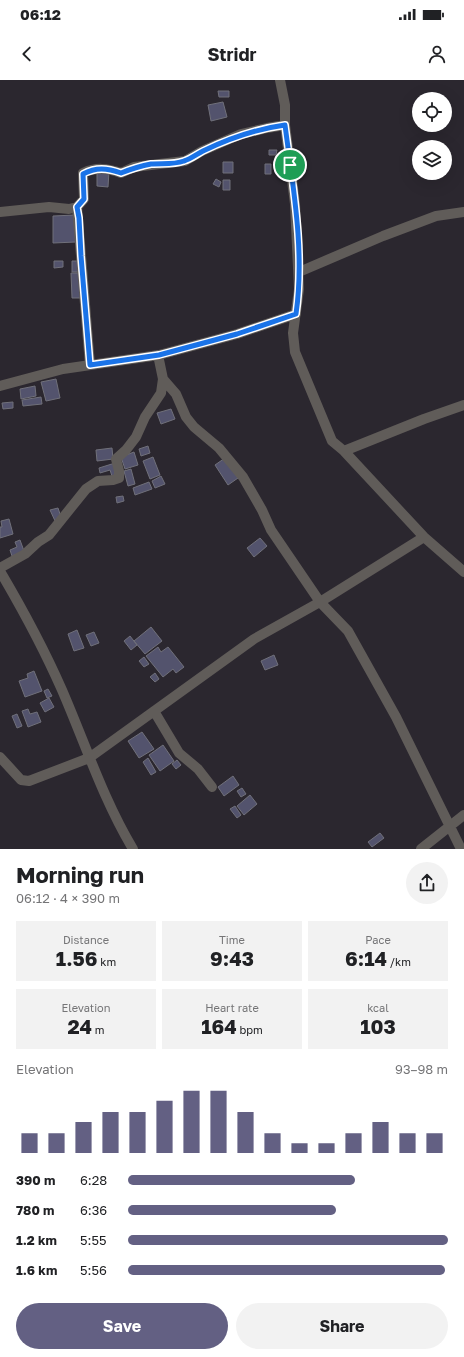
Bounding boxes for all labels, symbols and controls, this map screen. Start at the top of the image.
text: 06:12 [20,5,61,23]
icon: back [16,43,38,65]
text: Stridr [207,43,257,65]
icon: person [426,43,448,65]
map controls [412,92,452,180]
button: locate [412,92,452,132]
button: layers [412,140,452,180]
pin [273,148,307,182]
icon: arrive [279,154,301,176]
text: Morning run [16,861,144,888]
button: share [406,862,448,904]
text: 06:12 · 4 × 390 m [16,890,120,906]
text: Distance [63,933,109,946]
text: Time [219,933,245,946]
text: Pace [365,933,391,946]
text: 1.56 [56,946,97,970]
text: 9:43 [210,946,254,970]
text: 6:14 [345,946,387,970]
text: km [97,955,116,968]
text: /km [387,955,411,968]
text: Elevation [62,1001,110,1014]
text: Heart rate [205,1001,259,1014]
text: kcal [367,1001,389,1014]
text: 24 [67,1014,92,1038]
text: 164 [201,1014,237,1038]
text: 103 [360,1014,396,1038]
text: m [92,1023,105,1036]
text: bpm [237,1023,263,1036]
text: Elevation [16,1061,74,1077]
text: 93–98 m [395,1061,448,1077]
text: 390 m [16,1172,55,1188]
text: 6:28 [80,1172,107,1188]
text: 780 m [16,1202,54,1218]
text: 6:36 [80,1202,107,1218]
text: 1.2 km [16,1232,57,1248]
text: 5:55 [80,1232,107,1248]
text: 1.6 km [16,1262,57,1278]
text: 5:56 [80,1262,107,1278]
button: Save [16,1303,228,1349]
button: Share [236,1303,448,1349]

